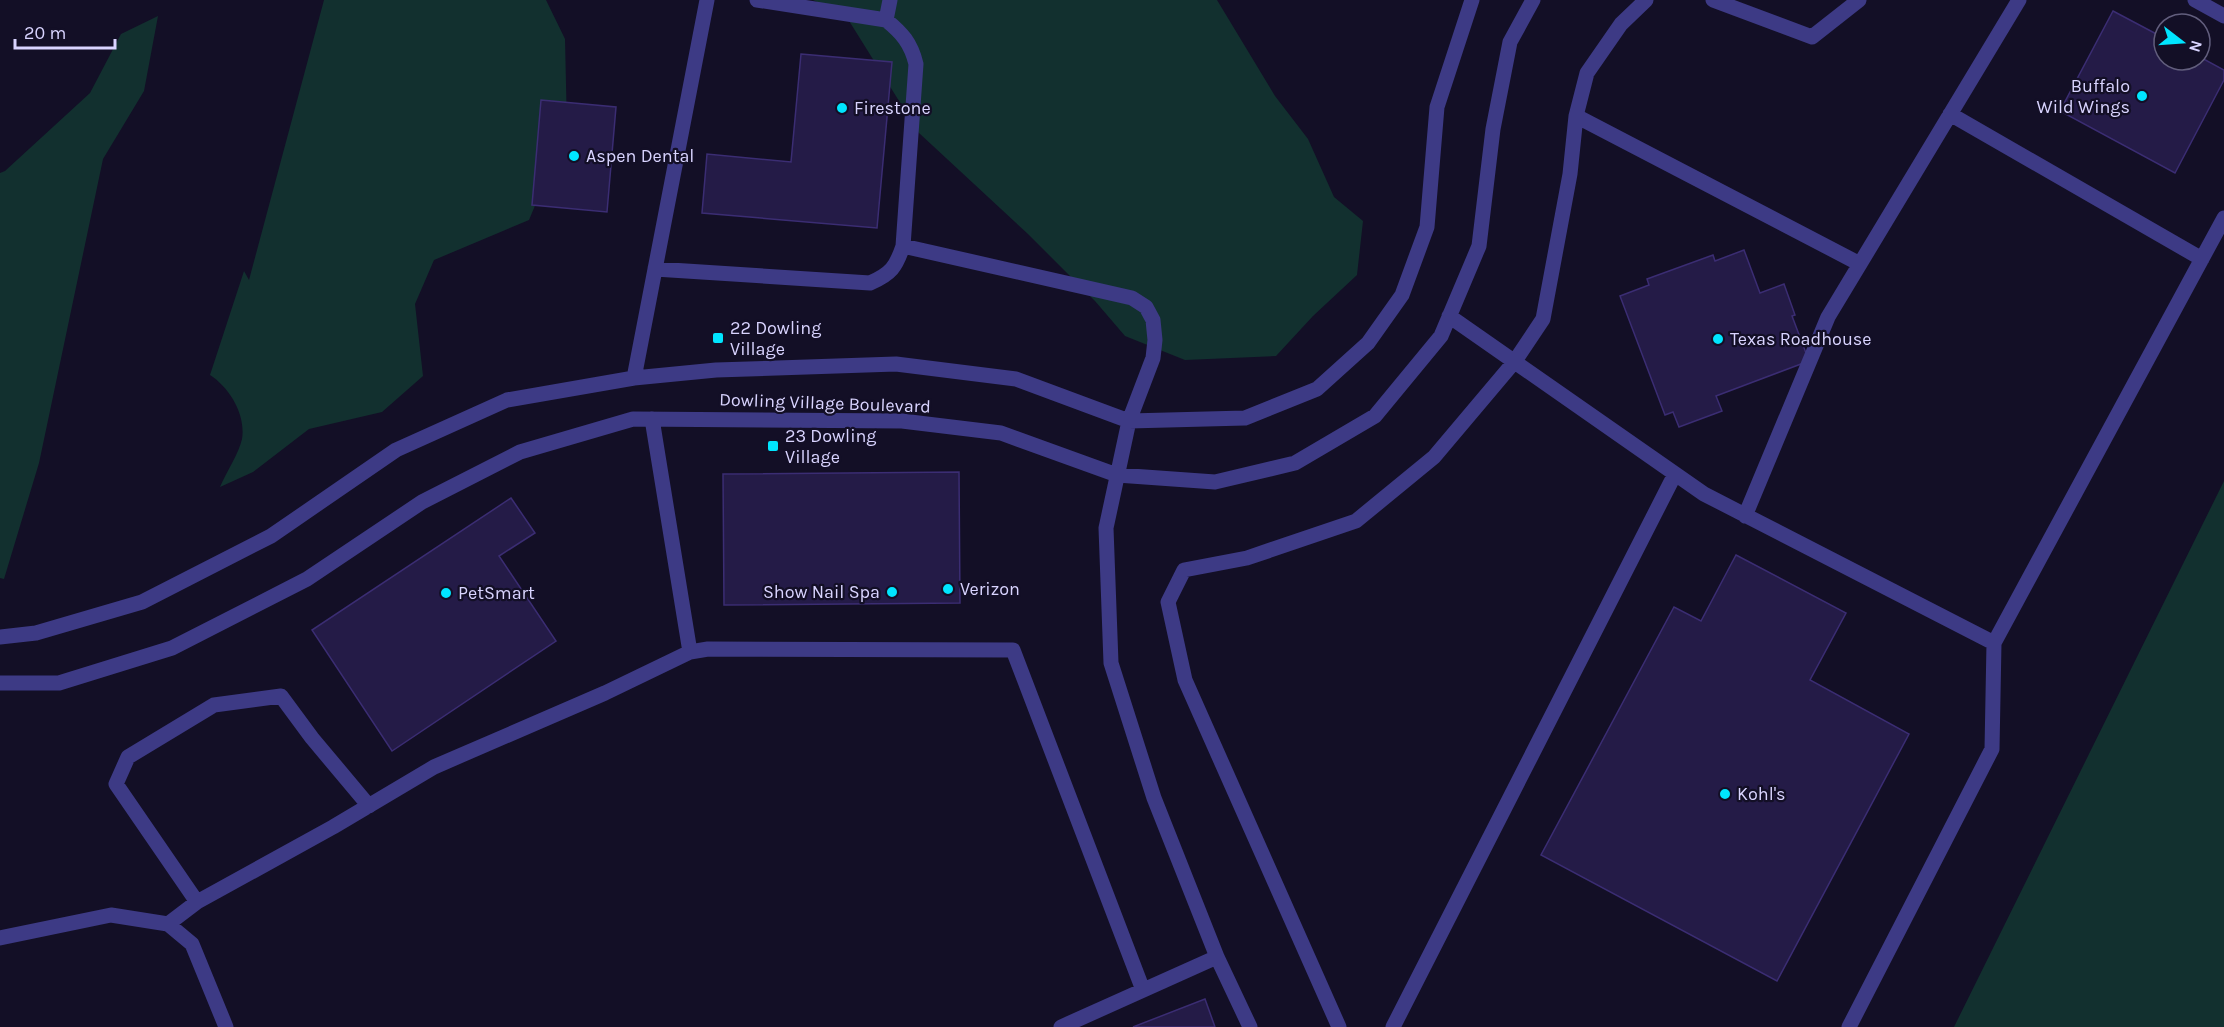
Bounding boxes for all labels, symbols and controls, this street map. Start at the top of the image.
scale bar [15,12,116,50]
north arrow [2152,12,2212,72]
text: 20 m [24,22,66,44]
text: N [2185,38,2207,55]
place label: Buffalo Wild Wings [2037,75,2130,118]
marker: Buffalo Wild Wings [2135,89,2149,103]
place label: Firestone [854,97,931,119]
marker: Firestone [835,101,849,115]
place label: Aspen Dental [586,145,694,167]
marker: Aspen Dental [567,149,581,163]
place label: 22 Dowling Village [730,317,821,360]
place label: Texas Roadhouse [1730,328,1872,350]
marker: 22 Dowling Village [711,331,725,345]
marker: Texas Roadhouse [1711,332,1725,346]
street label: Dowling Village Boulevard [719,388,931,418]
place label: 23 Dowling Village [785,425,877,468]
marker: 23 Dowling Village [766,439,780,453]
place label: Verizon [960,578,1020,600]
place label: Show Nail Spa [763,581,880,603]
place label: PetSmart [458,582,535,604]
marker: Verizon [941,582,955,596]
marker: Show Nail Spa [885,585,899,599]
marker: PetSmart [439,586,453,600]
place label: Kohl's [1737,783,1786,805]
marker: Kohl's [1718,787,1732,801]

